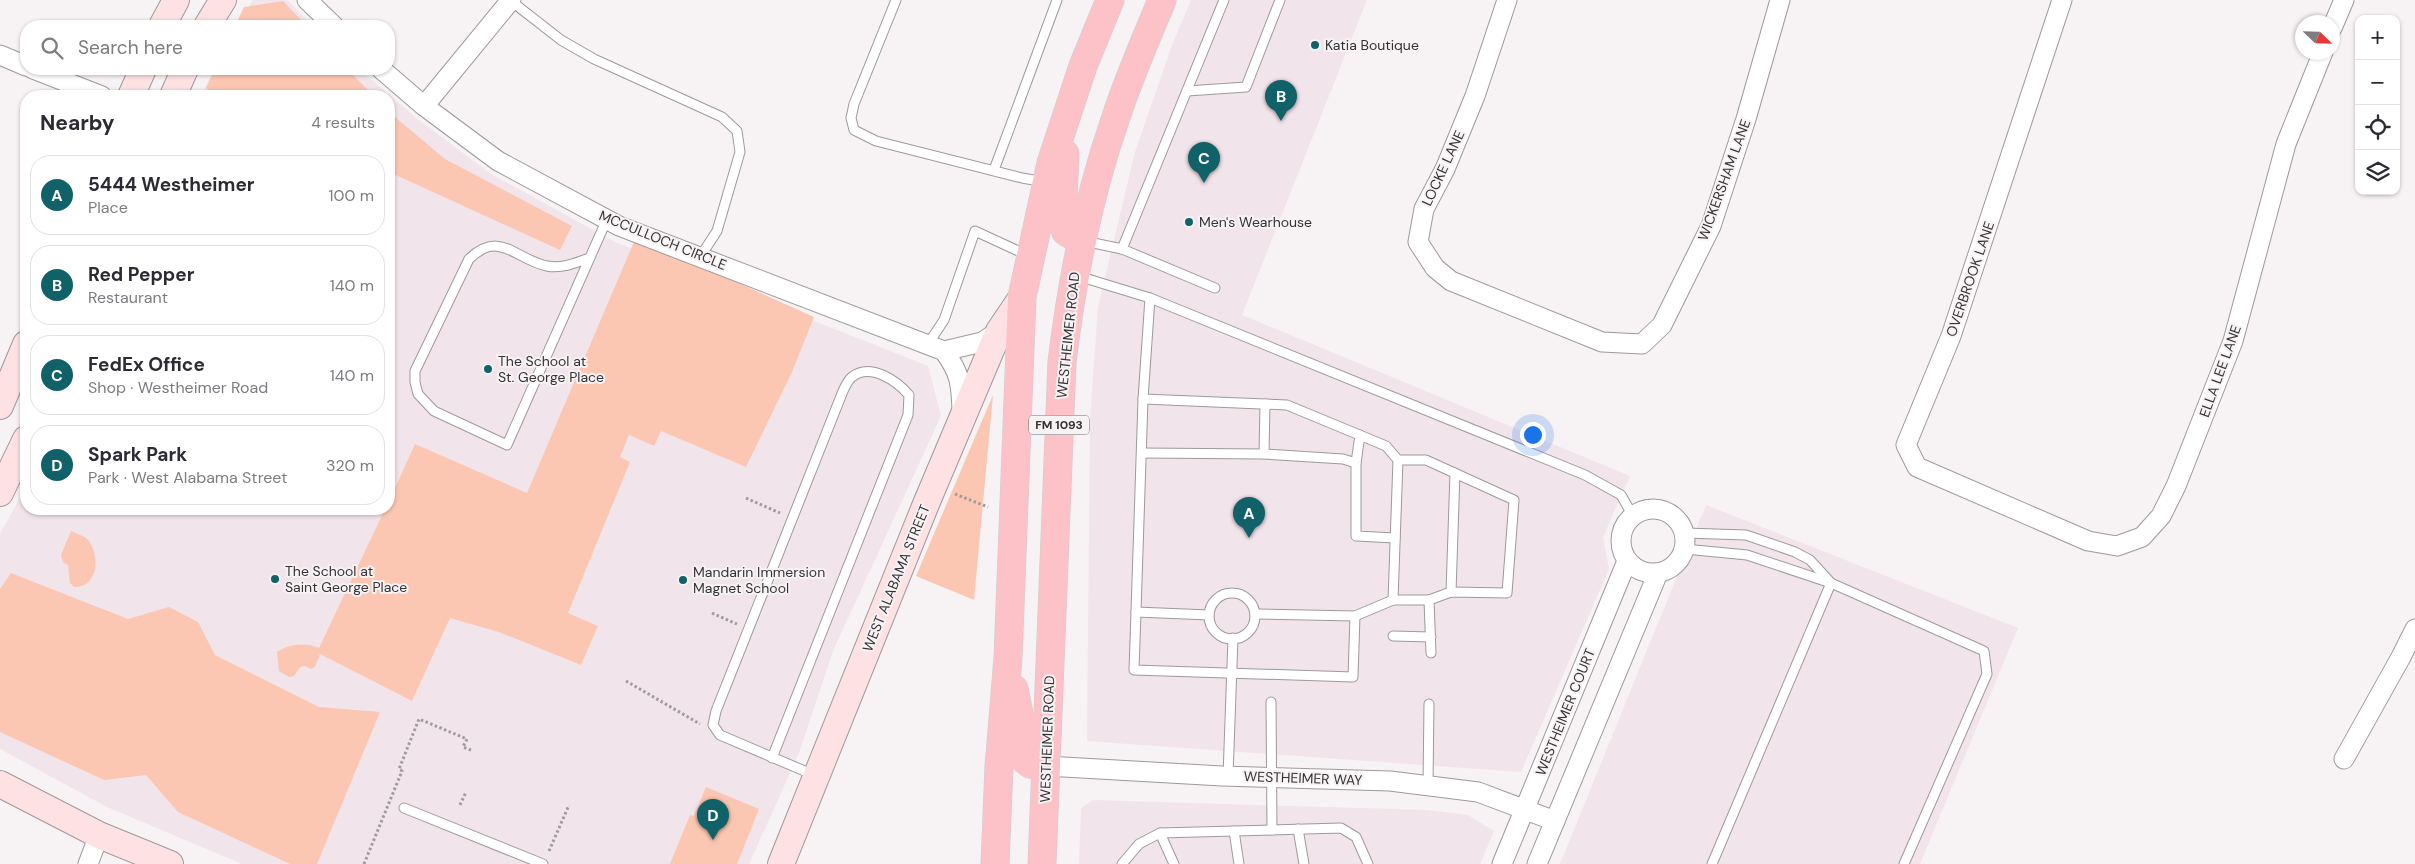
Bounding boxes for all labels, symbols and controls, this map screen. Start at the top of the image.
north arrow [2295,15,2340,60]
map controls [2355,15,2400,195]
button: + [2355,15,2400,60]
search box [20,20,395,75]
icon: search [38,34,66,62]
text: Search here [78,35,183,60]
place label: Katia Boutique [1325,36,1419,54]
marker: Katia Boutique [1309,39,1321,51]
button: − [2355,60,2400,105]
pin: B [1265,80,1297,121]
button: locate [2355,105,2400,150]
text: Nearby [40,109,114,137]
text: 4 results [311,112,375,133]
street label: WICKERSHAM LANE [1694,117,1754,243]
street label: LOCKE LANE [1418,127,1468,209]
pin: C [1188,142,1220,183]
button: layers [2355,150,2400,195]
text: 5444 Westheimer [88,172,255,197]
text: A [51,185,63,206]
text: 100 m [329,185,374,206]
text: Place [88,197,128,218]
street label: MCCULLOCH CIRCLE [597,206,729,274]
place label: Men's Wearhouse [1199,213,1312,231]
marker: Men's Wearhouse [1183,216,1195,228]
street label: OVERBROOK LANE [1942,219,1998,339]
text: Red Pepper [88,262,195,287]
street label: WESTHEIMER ROAD [1052,271,1084,399]
text: B [52,275,62,296]
text: 140 m [330,275,374,296]
text: Restaurant [88,287,168,308]
street label: ELLA LEE LANE [2195,322,2245,420]
text: FedEx Office [88,352,205,377]
place label: The School at St. George Place [498,352,604,386]
marker: The School at St. George Place [482,363,494,375]
text: C [51,365,63,386]
text: 140 m [330,365,374,386]
text: Shop · Westheimer Road [88,377,268,398]
road number: FM 1093 [1029,416,1089,434]
your location [1520,422,1546,448]
text: Spark Park [88,442,187,467]
text: D [51,455,63,476]
text: 320 m [326,455,374,476]
text: Park · West Alabama Street [88,467,287,488]
pin: A [1233,497,1265,538]
street label: WEST ALABAMA STREET [858,502,934,654]
place label: The School at Saint George Place [285,562,407,596]
place label: Mandarin Immersion Magnet School [693,563,825,597]
marker: The School at Saint George Place [269,573,281,585]
marker: Mandarin Immersion Magnet School [677,574,689,586]
street label: WESTHEIMER COURT [1531,646,1599,778]
street label: WESTHEIMER ROAD [1036,675,1058,803]
street label: WESTHEIMER WAY [1243,767,1363,789]
pin: D [697,799,729,840]

